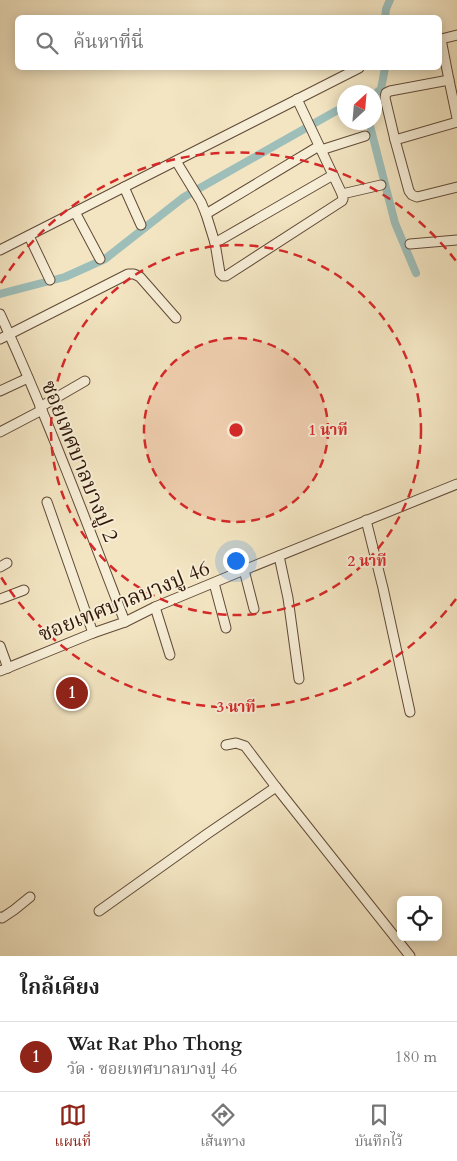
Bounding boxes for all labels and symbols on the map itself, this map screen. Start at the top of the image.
north arrow [337,85,382,130]
street label: ซอยเทศบาลบางปู 2 [34,376,125,546]
text: 1 นาที [308,420,348,440]
centre of rings [227,421,245,439]
your location [223,548,249,574]
text: 2 นาที [347,551,387,571]
street label: ซอยเทศบาลบางปู 46 [34,554,214,649]
pin: 1 [56,674,88,712]
text: 3 นาที [216,697,256,717]

